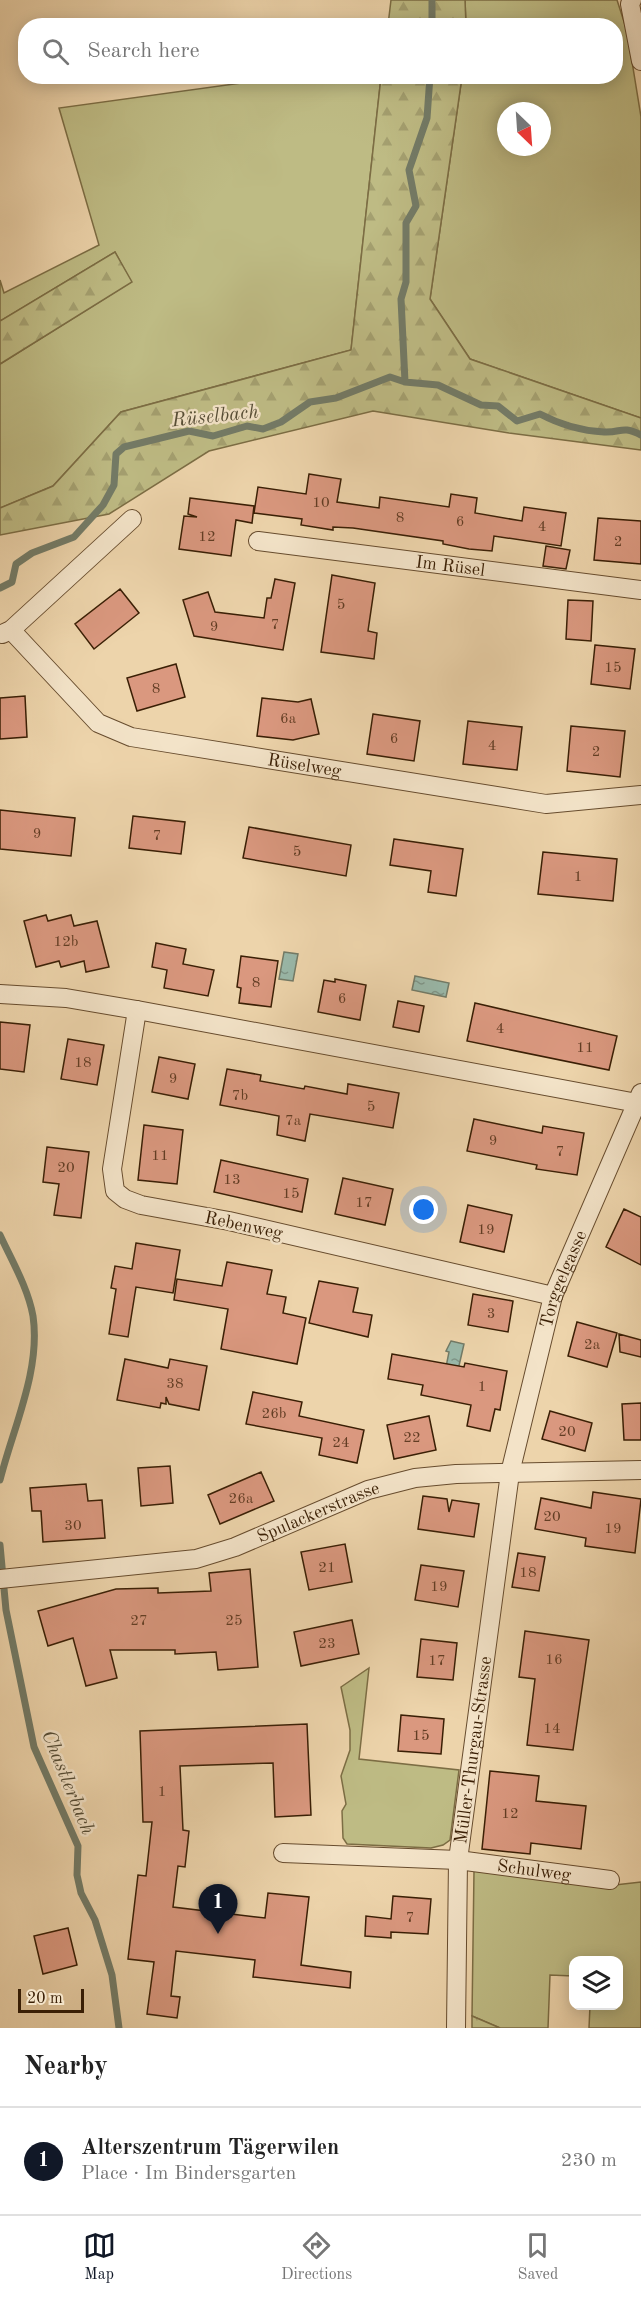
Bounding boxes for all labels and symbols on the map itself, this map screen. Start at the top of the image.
north arrow [497,102,551,156]
water label: Rüselbach [170,402,260,432]
house number: 10 [312,496,330,511]
house number: 8 [396,511,404,526]
house number: 6 [456,515,464,530]
house number: 4 [538,520,546,535]
house number: 12 [198,530,216,545]
house number: 2 [614,535,622,550]
street label: Im Rüsel [414,553,486,580]
house number: 5 [337,598,345,613]
house number: 7 [271,618,279,633]
house number: 9 [210,620,218,635]
house number: 15 [604,661,622,676]
house number: 8 [152,682,160,697]
house number: 6a [280,712,297,727]
house number: 6 [390,732,398,747]
house number: 4 [488,739,496,754]
house number: 2 [592,745,600,760]
street label: Rüselweg [266,751,343,781]
house number: 9 [33,827,41,842]
house number: 7 [153,829,161,844]
house number: 5 [293,845,301,860]
house number: 1 [574,870,582,885]
house number: 12b [53,935,79,950]
house number: 8 [252,976,260,991]
house number: 6 [338,992,346,1007]
house number: 4 [496,1022,504,1037]
house number: 11 [576,1041,594,1056]
house number: 18 [74,1056,92,1071]
house number: 9 [169,1072,177,1087]
house number: 7b [232,1089,248,1104]
house number: 5 [367,1100,375,1115]
house number: 7a [285,1114,302,1129]
house number: 9 [489,1134,497,1149]
house number: 7 [556,1145,564,1160]
house number: 11 [151,1149,169,1164]
house number: 20 [57,1161,75,1176]
house number: 13 [223,1173,241,1188]
house number: 15 [282,1187,300,1202]
your location [409,1195,438,1224]
house number: 17 [355,1196,373,1211]
street label: Rebenweg [203,1209,285,1243]
house number: 19 [477,1223,495,1238]
street label: Torggelgasse [538,1228,590,1330]
house number: 3 [487,1307,495,1322]
house number: 2a [584,1338,601,1353]
house number: 38 [166,1377,184,1392]
house number: 1 [478,1380,486,1395]
house number: 26b [261,1407,287,1422]
house number: 20 [558,1425,576,1440]
house number: 22 [403,1431,421,1446]
house number: 24 [332,1436,350,1451]
street label: Spulackerstrasse [254,1480,381,1546]
house number: 26a [229,1492,254,1507]
house number: 20 [543,1510,561,1525]
house number: 30 [64,1519,82,1534]
house number: 19 [604,1522,622,1537]
house number: 21 [318,1561,336,1576]
house number: 18 [519,1566,537,1581]
house number: 19 [430,1580,448,1595]
house number: 27 [130,1614,148,1629]
house number: 25 [225,1614,243,1629]
house number: 23 [318,1637,336,1652]
house number: 16 [545,1653,563,1668]
house number: 17 [428,1654,446,1669]
street label: Müller-Thurgau-Strasse [452,1655,495,1845]
house number: 14 [543,1722,561,1737]
water label: Chastlerbach [37,1728,97,1838]
house number: 15 [412,1729,430,1744]
house number: 1 [158,1785,166,1800]
house number: 12 [501,1807,519,1822]
street label: Schulweg [496,1857,572,1885]
pin: 1 [198,1884,238,1934]
house number: 7 [406,1911,414,1926]
scale bar [18,1986,84,2014]

